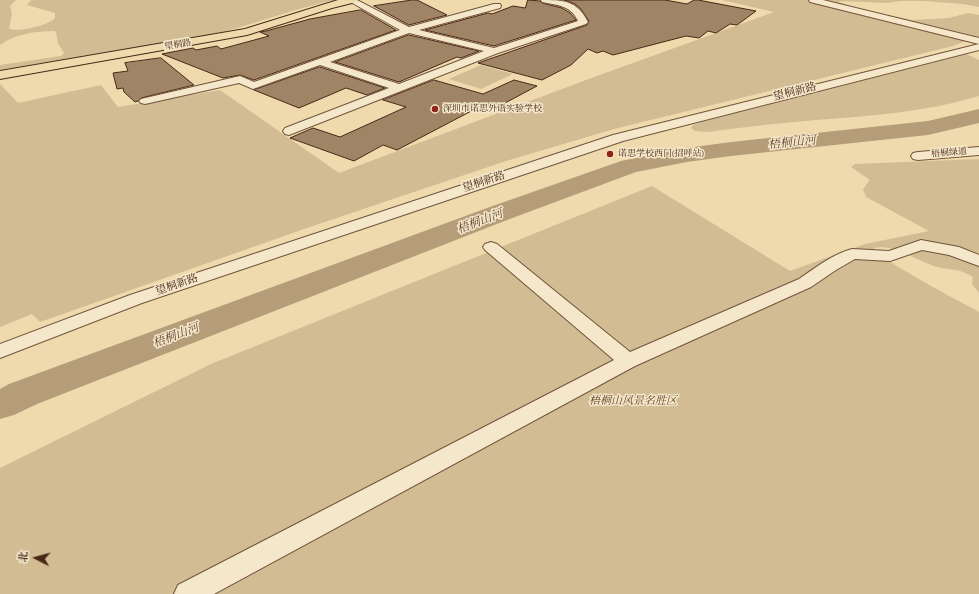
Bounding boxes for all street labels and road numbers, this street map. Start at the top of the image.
street label: 望桐路 [164,37,192,53]
street label: 望桐新路 [772,80,818,104]
street label: 梧桐绿道 [931,146,967,160]
street label: 望桐新路 [461,169,507,195]
street label: 望桐新路 [154,272,200,298]

